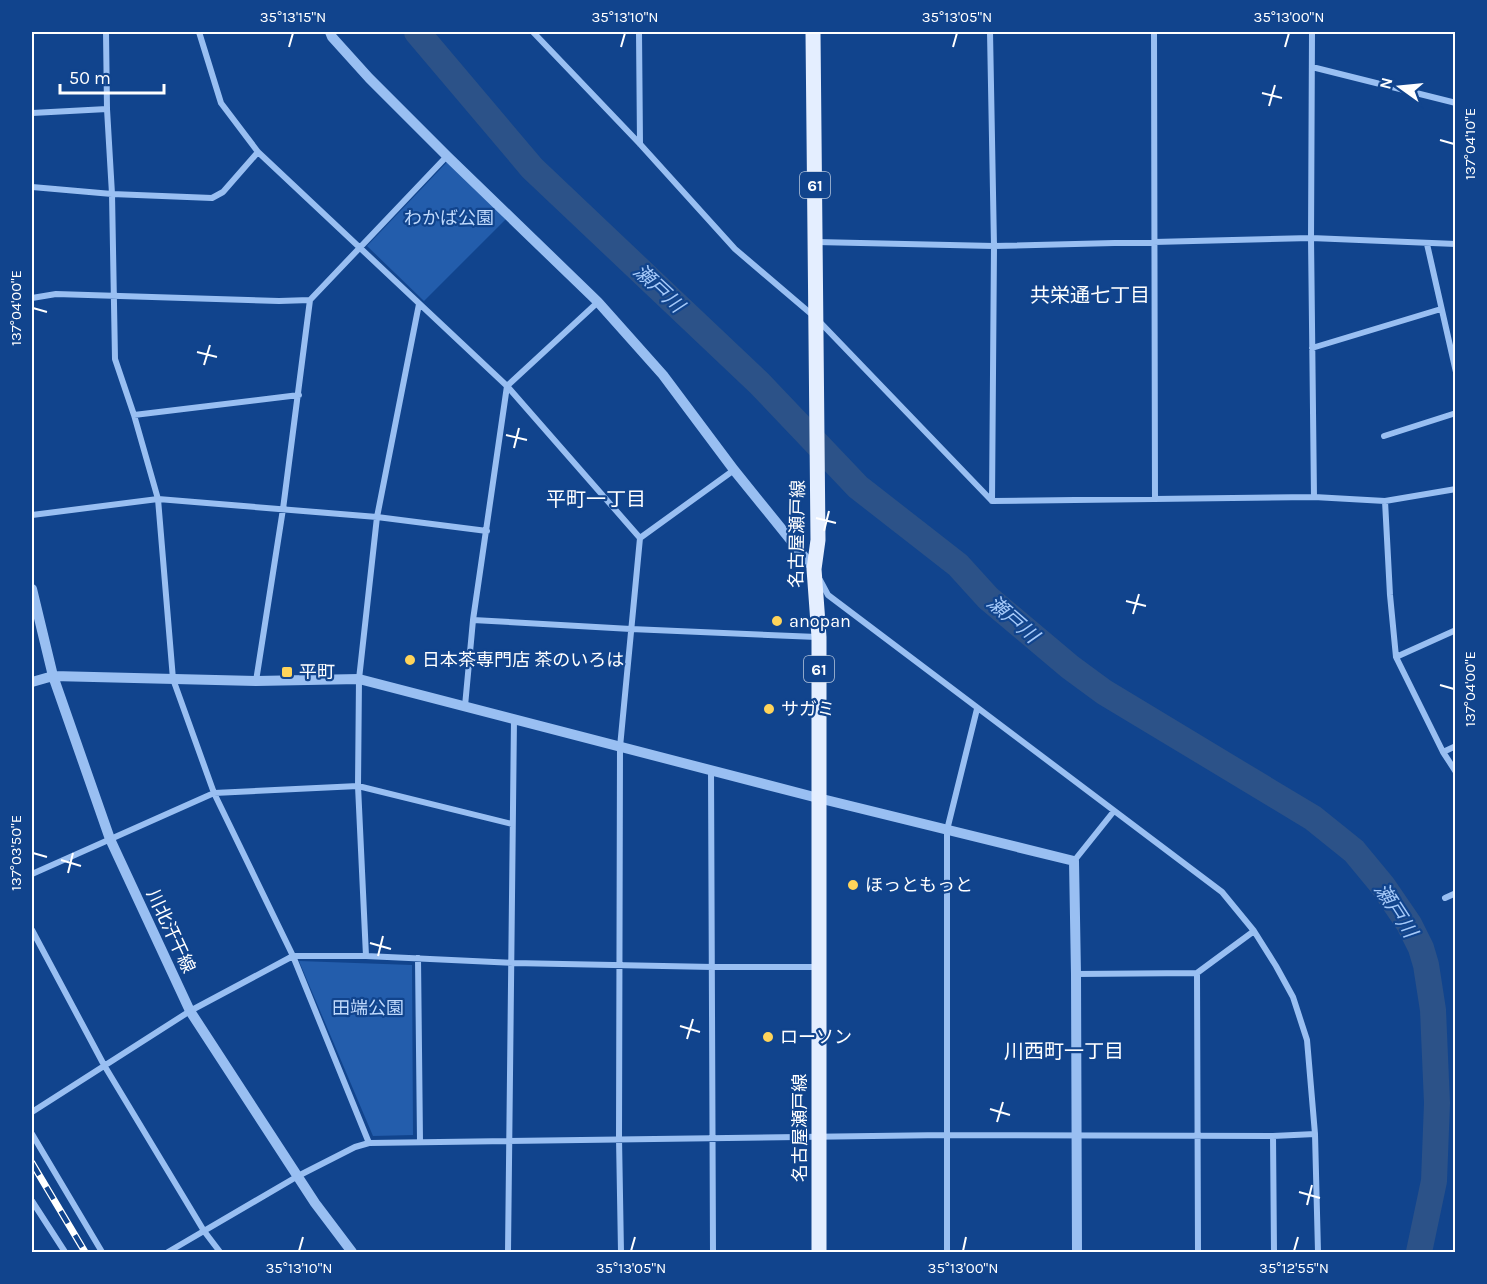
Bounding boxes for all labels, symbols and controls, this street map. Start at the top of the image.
text: 35°13'15"N [260,8,326,26]
text: 35°13'10"N [592,8,658,26]
text: 35°13'05"N [922,8,992,26]
text: 35°13'00"N [1254,8,1324,26]
scale bar [60,57,164,95]
north arrow [1370,57,1430,117]
text: 50 m [69,67,111,89]
text: N [1375,75,1397,91]
text: 137°04'10"E [1461,108,1479,180]
road number: 61 [800,172,830,198]
park label: わかば公園 [404,207,494,229]
water label: 瀬戸川 [629,259,690,319]
text: 137°04'00"E [7,270,25,346]
district label: 共栄通七丁目 [1030,284,1150,307]
street label: 名古屋瀬戸線 [785,480,809,588]
district label: 平町一丁目 [546,488,646,511]
water label: 瀬戸川 [982,591,1044,649]
place label: anopan [789,610,851,632]
marker: anopan [770,614,784,628]
place label: 日本茶専門店 茶のいろは [422,649,624,671]
text: 137°04'00"E [1461,651,1479,727]
marker: 日本茶専門店 茶のいろは [403,653,417,667]
road number: 61 [804,656,834,682]
place label: 平町 [299,661,335,683]
marker: 平町 [280,665,294,679]
place label: サガミ [781,698,835,720]
marker: サガミ [762,702,776,716]
text: 137°03'50"E [7,815,25,891]
place label: ほっともっと [865,874,973,896]
marker: ほっともっと [846,878,860,892]
water label: 瀬戸川 [1370,879,1423,943]
street label: 川北汗干線 [142,886,200,976]
park label: 田端公園 [332,997,404,1019]
place label: ローソン [780,1026,852,1048]
marker: ローソン [761,1030,775,1044]
district label: 川西町一丁目 [1004,1040,1124,1063]
street label: 名古屋瀬戸線 [789,1074,811,1182]
text: 35°13'10"N [266,1259,332,1277]
text: 35°13'05"N [596,1259,666,1277]
text: 35°13'00"N [928,1259,998,1277]
text: 35°12'55"N [1259,1259,1329,1277]

